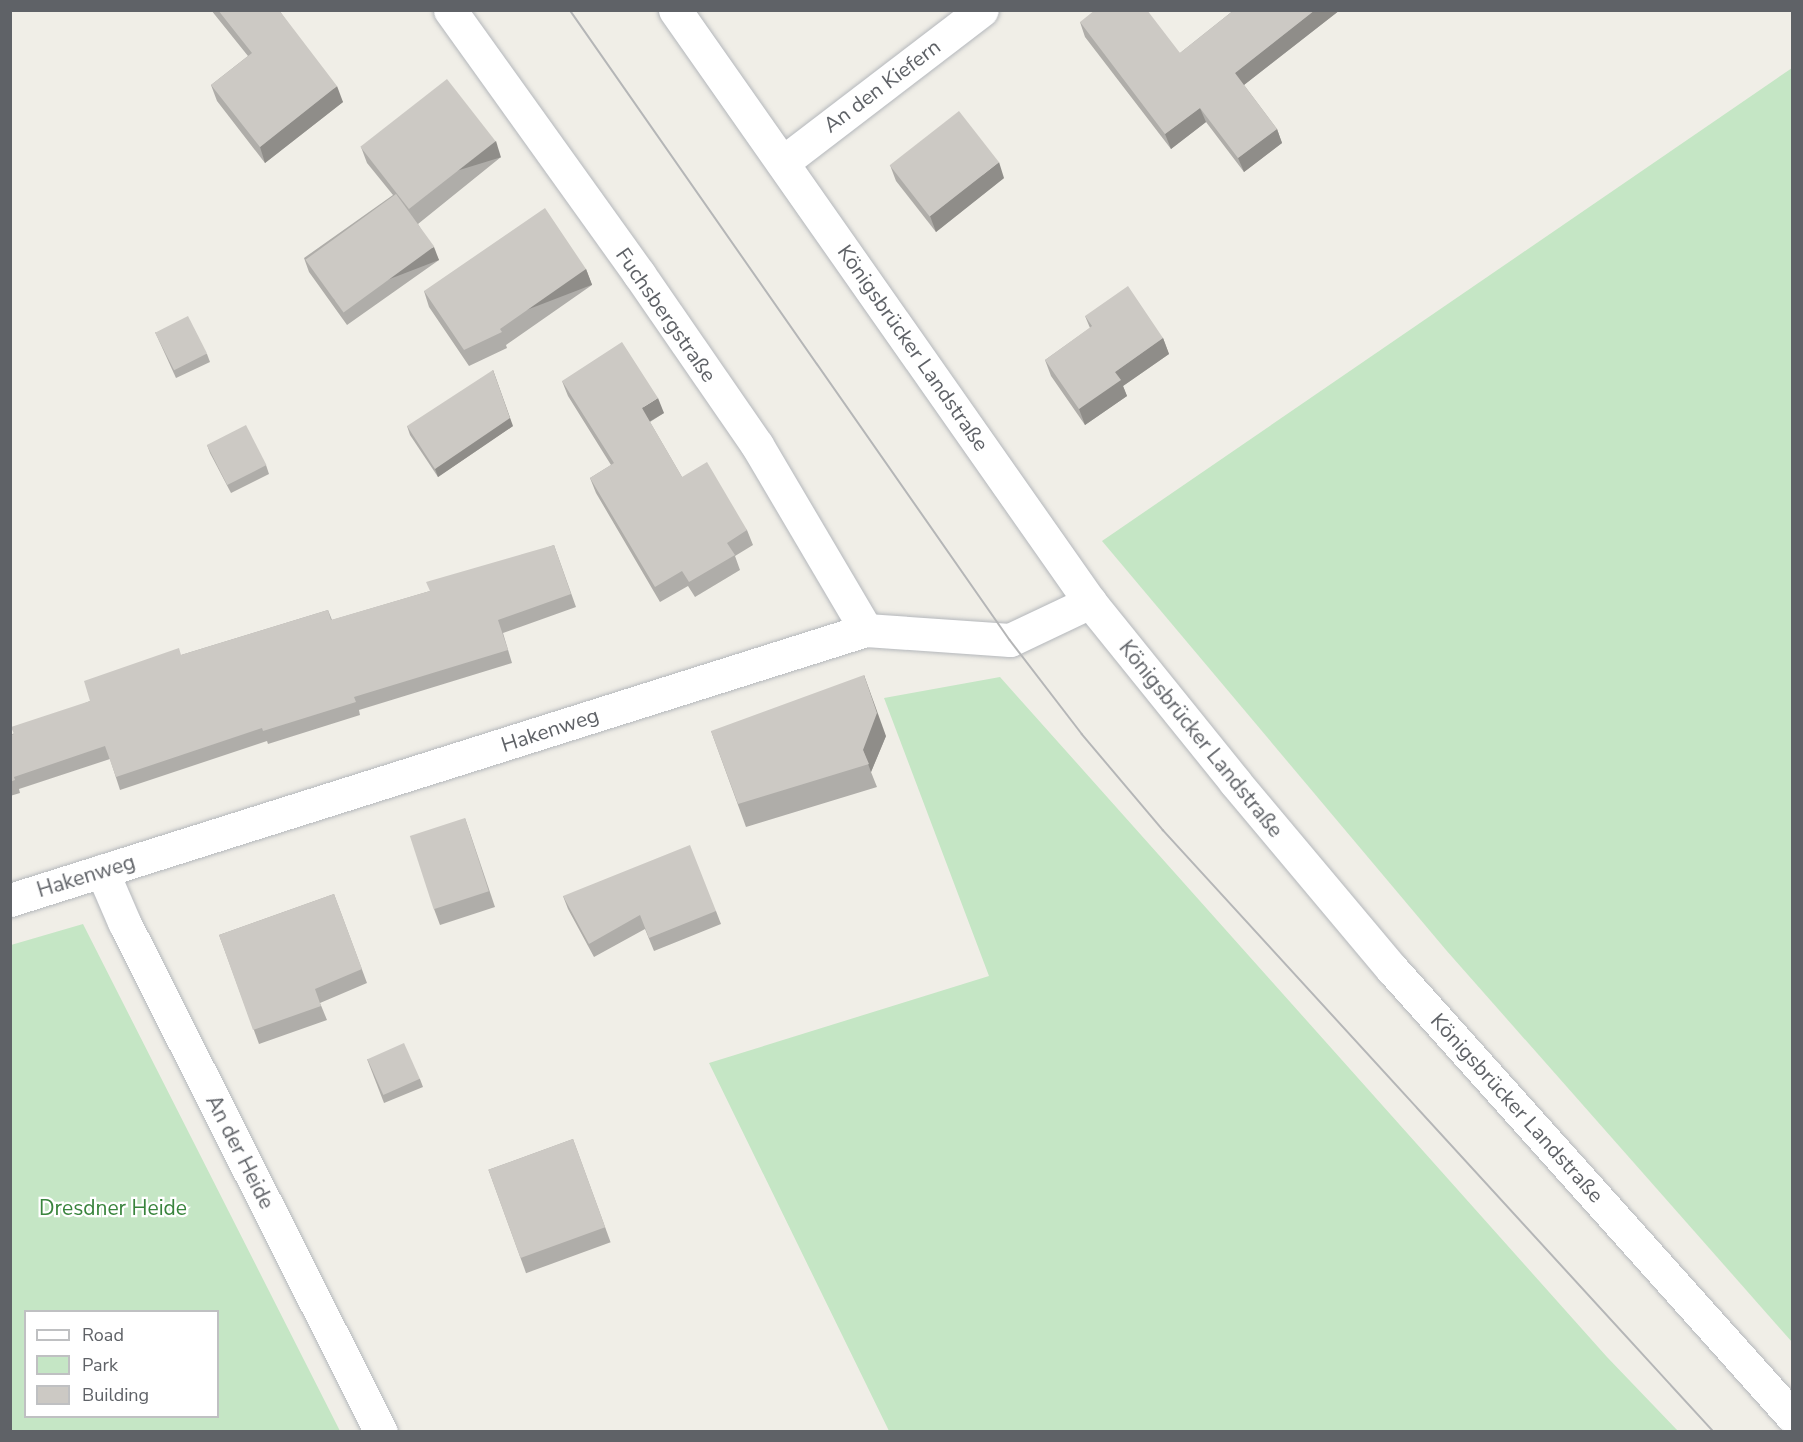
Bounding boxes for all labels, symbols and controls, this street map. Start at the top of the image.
street label: An den Kiefern [819,34,945,138]
street label: Königsbrücker Landstraße [832,240,994,456]
street label: Fuchsbergstraße [610,243,722,387]
street label: Königsbrücker Landstraße [1114,635,1288,843]
street label: Hakenweg [498,702,602,758]
street label: Hakenweg [34,849,138,903]
street label: Königsbrücker Landstraße [1425,1008,1609,1208]
street label: An der Heide [201,1091,279,1213]
park label: Dresdner Heide [39,1195,187,1221]
legend [24,1310,219,1418]
text: Road [82,1323,124,1347]
text: Park [82,1353,118,1377]
text: Building [82,1383,149,1407]

